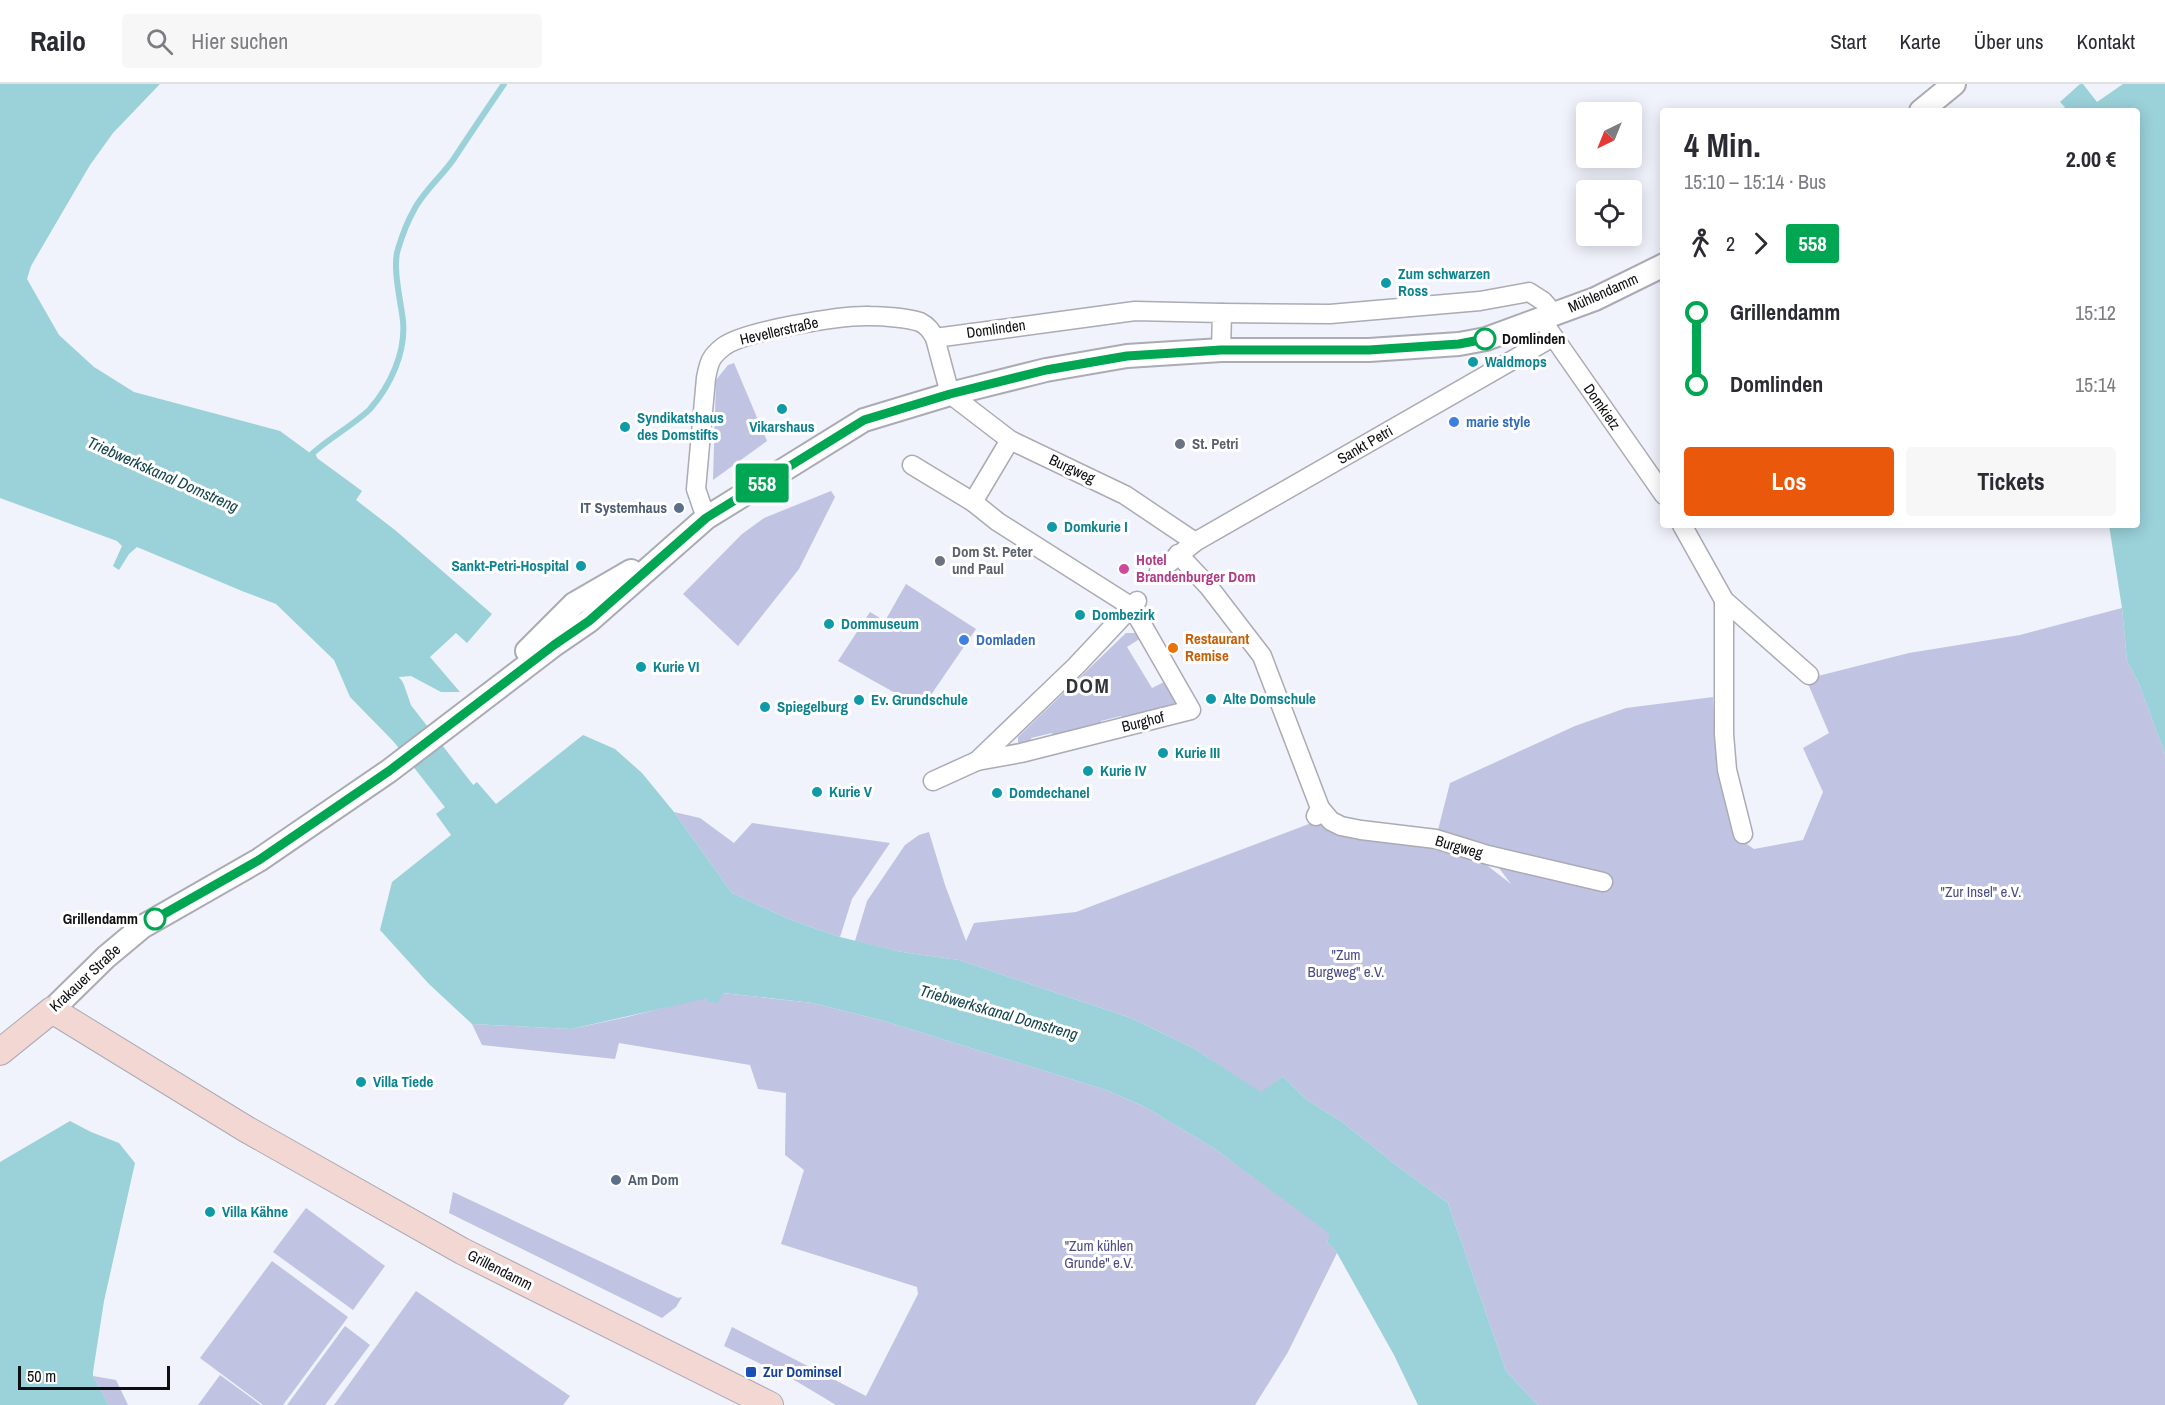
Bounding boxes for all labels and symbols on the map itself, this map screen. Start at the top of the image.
north arrow [1576,102,1642,168]
place label: Zum schwarzen Ross [1398,263,1490,301]
street label: Mühlendamm [1564,268,1641,317]
marker: Zum schwarzen Ross [1379,276,1393,290]
street label: Hevellerstraße [738,311,820,350]
street label: Domlinden [965,314,1027,343]
marker: Domlinden [1474,328,1496,350]
place label: Domlinden [1502,328,1566,349]
place label: Waldmops [1485,351,1547,372]
marker: Waldmops [1466,355,1480,369]
street label: Domkietz [1579,379,1626,434]
marker: Vikarshaus [775,402,789,416]
place label: Syndikatshaus des Domstifts [637,407,724,445]
place label: marie style [1466,411,1530,432]
marker: marie style [1447,415,1461,429]
place label: Vikarshaus [749,416,815,437]
marker: Syndikatshaus des Domstifts [618,420,632,434]
street label: Sankt Petri [1333,420,1396,469]
water label: Triebwerkskanal Domstreng [84,431,242,517]
place label: St. Petri [1192,433,1239,454]
marker: St. Petri [1173,437,1187,451]
street label: Burgweg [1046,449,1099,488]
line badge: 558 [728,464,796,502]
place label: IT Systemhaus [580,497,667,518]
marker: IT Systemhaus [672,501,686,515]
place label: Domkurie I [1064,516,1128,537]
marker: Domkurie I [1045,520,1059,534]
place label: Dom St. Peter und Paul [952,541,1033,579]
place label: Hotel Brandenburger Dom [1136,549,1256,587]
marker: Dom St. Peter und Paul [933,554,947,568]
place label: Sankt-Petri-Hospital [451,555,569,576]
marker: Sankt-Petri-Hospital [574,559,588,573]
marker: Hotel Brandenburger Dom [1117,562,1131,576]
place label: Dombezirk [1092,604,1155,625]
marker: Dombezirk [1073,608,1087,622]
place label: Dommuseum [841,613,919,634]
marker: Dommuseum [822,617,836,631]
place label: Restaurant Remise [1185,628,1249,666]
place label: Domladen [976,629,1035,650]
marker: Domladen [957,633,971,647]
marker: Restaurant Remise [1166,641,1180,655]
place label: Kurie VI [653,656,700,677]
marker: Kurie VI [634,660,648,674]
district label: DOM [1066,671,1110,700]
place label: Alte Domschule [1223,688,1316,709]
place label: Ev. Grundschule [871,689,968,710]
marker: Alte Domschule [1204,692,1218,706]
marker: Ev. Grundschule [852,693,866,707]
place label: Spiegelburg [777,696,849,717]
marker: Spiegelburg [758,700,772,714]
street label: Burghof [1119,706,1167,737]
place label: Kurie III [1175,742,1220,763]
marker: Kurie III [1156,746,1170,760]
place label: Kurie IV [1100,760,1147,781]
marker: Kurie IV [1081,764,1095,778]
place label: Kurie V [829,781,873,802]
place label: Domdechanel [1009,782,1090,803]
marker: Kurie V [810,785,824,799]
marker: Domdechanel [990,786,1004,800]
street label: Burgweg [1433,830,1486,863]
park label: "Zur Insel" e.V. [1941,881,2021,902]
place label: Grillendamm [63,908,138,929]
marker: Grillendamm [144,908,166,930]
street label: Krakauer Straße [44,939,125,1016]
park label: "Zum Burgweg" e.V. [1307,944,1385,982]
water label: Triebwerkskanal Domstreng [917,979,1081,1045]
place label: Villa Tiede [373,1071,434,1092]
marker: Villa Tiede [354,1075,368,1089]
place label: Am Dom [628,1169,679,1190]
marker: Am Dom [609,1173,623,1187]
place label: Villa Kähne [222,1201,288,1222]
marker: Villa Kähne [203,1205,217,1219]
park label: "Zum kühlen Grunde" e.V. [1064,1235,1134,1273]
street label: Grillendamm [464,1244,536,1295]
place label: Zur Dominsel [763,1361,842,1382]
scale bar [18,1363,170,1390]
marker: Zur Dominsel [744,1365,758,1379]

